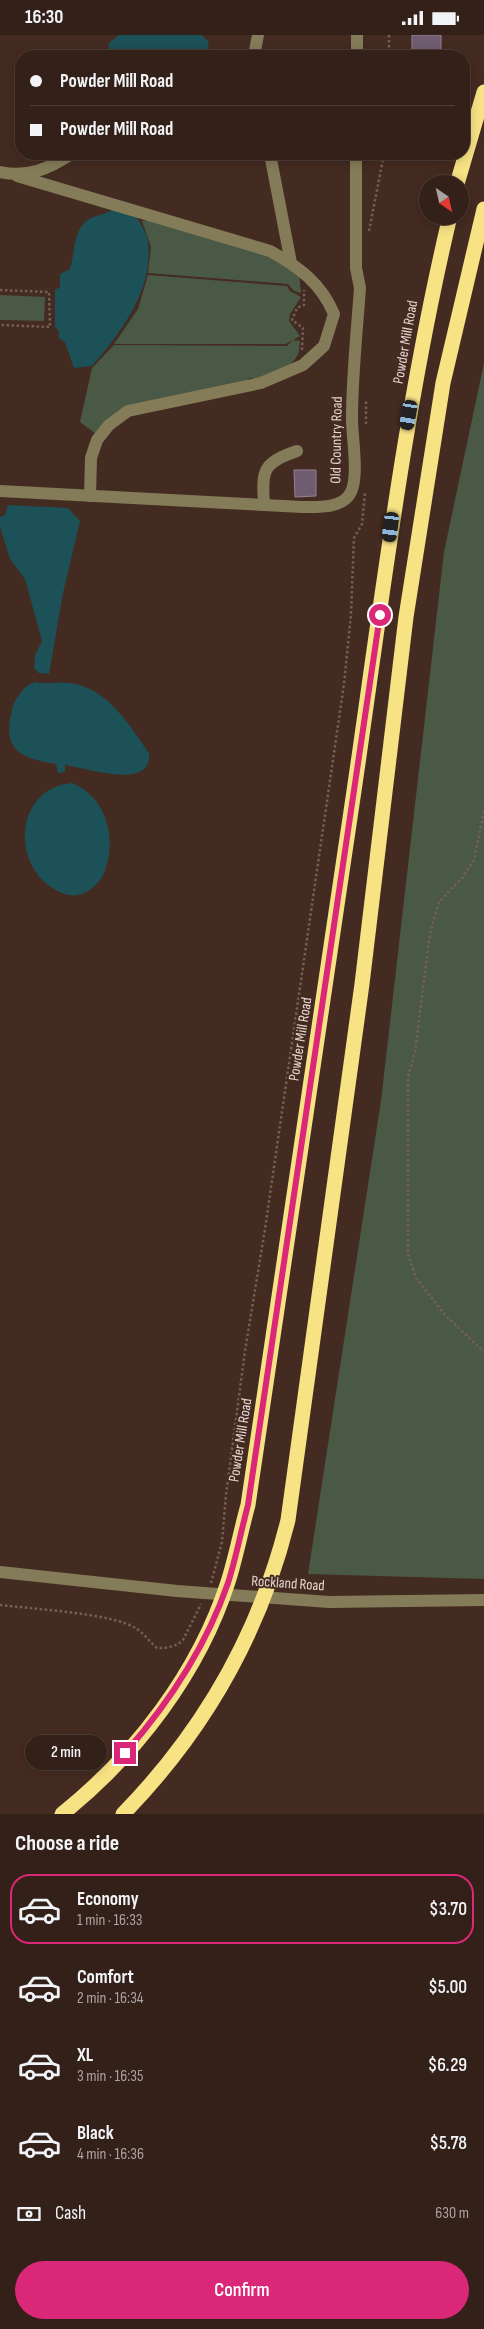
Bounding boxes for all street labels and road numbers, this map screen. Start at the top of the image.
street label: Powder Mill Road [389,299,422,385]
street label: Old Country Road [326,396,347,484]
street label: Powder Mill Road [285,996,316,1082]
street label: Powder Mill Road [225,1397,256,1483]
street label: Rockland Road [251,1571,325,1596]

